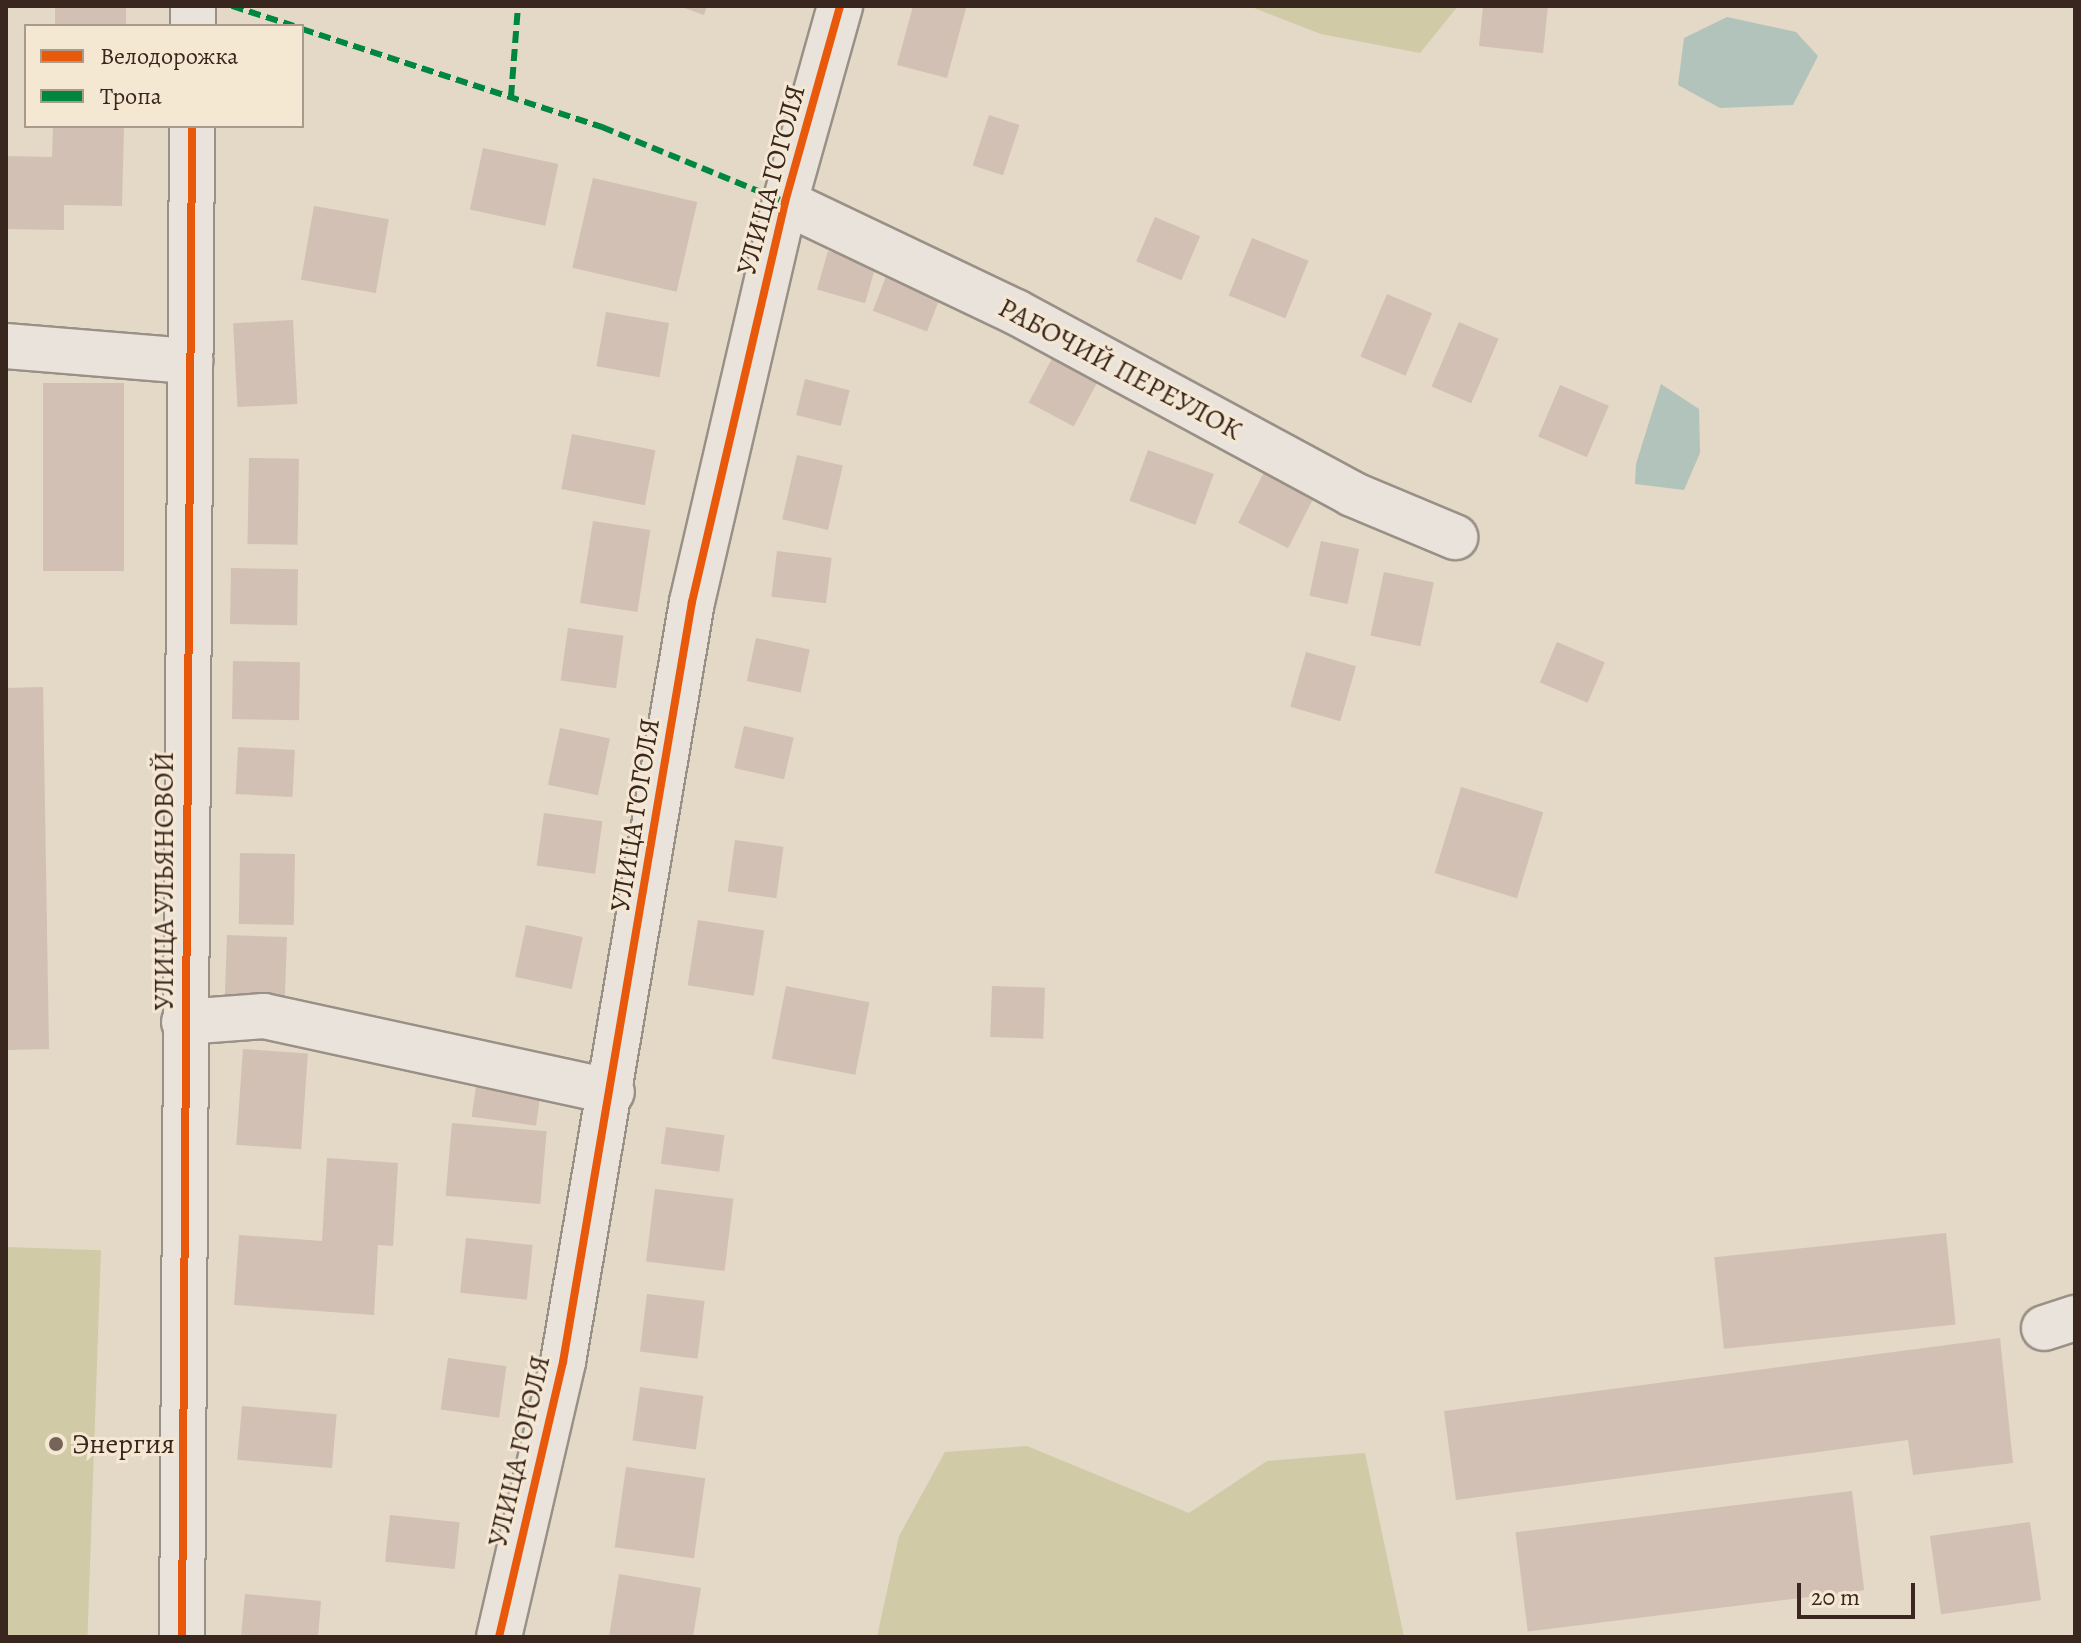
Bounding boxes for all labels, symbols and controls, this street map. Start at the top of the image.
legend [24,24,304,128]
text: Велодорожка [100,40,238,72]
text: Тропа [100,80,162,112]
street label: УЛИЦА ГОГОЛЯ [729,81,813,279]
street label: РАБОЧИЙ ПЕРЕУЛОК [993,291,1247,447]
street label: УЛИЦА ГОГОЛЯ [603,716,667,914]
street label: УЛИЦА УЛЬЯНОВОЙ [147,751,181,1011]
street label: УЛИЦА ГОГОЛЯ [481,1352,557,1550]
place label: Энергия [72,1427,175,1461]
marker: Энергия [47,1435,65,1453]
scale bar [1801,1567,1919,1617]
text: 20 m [1811,1581,1860,1613]

